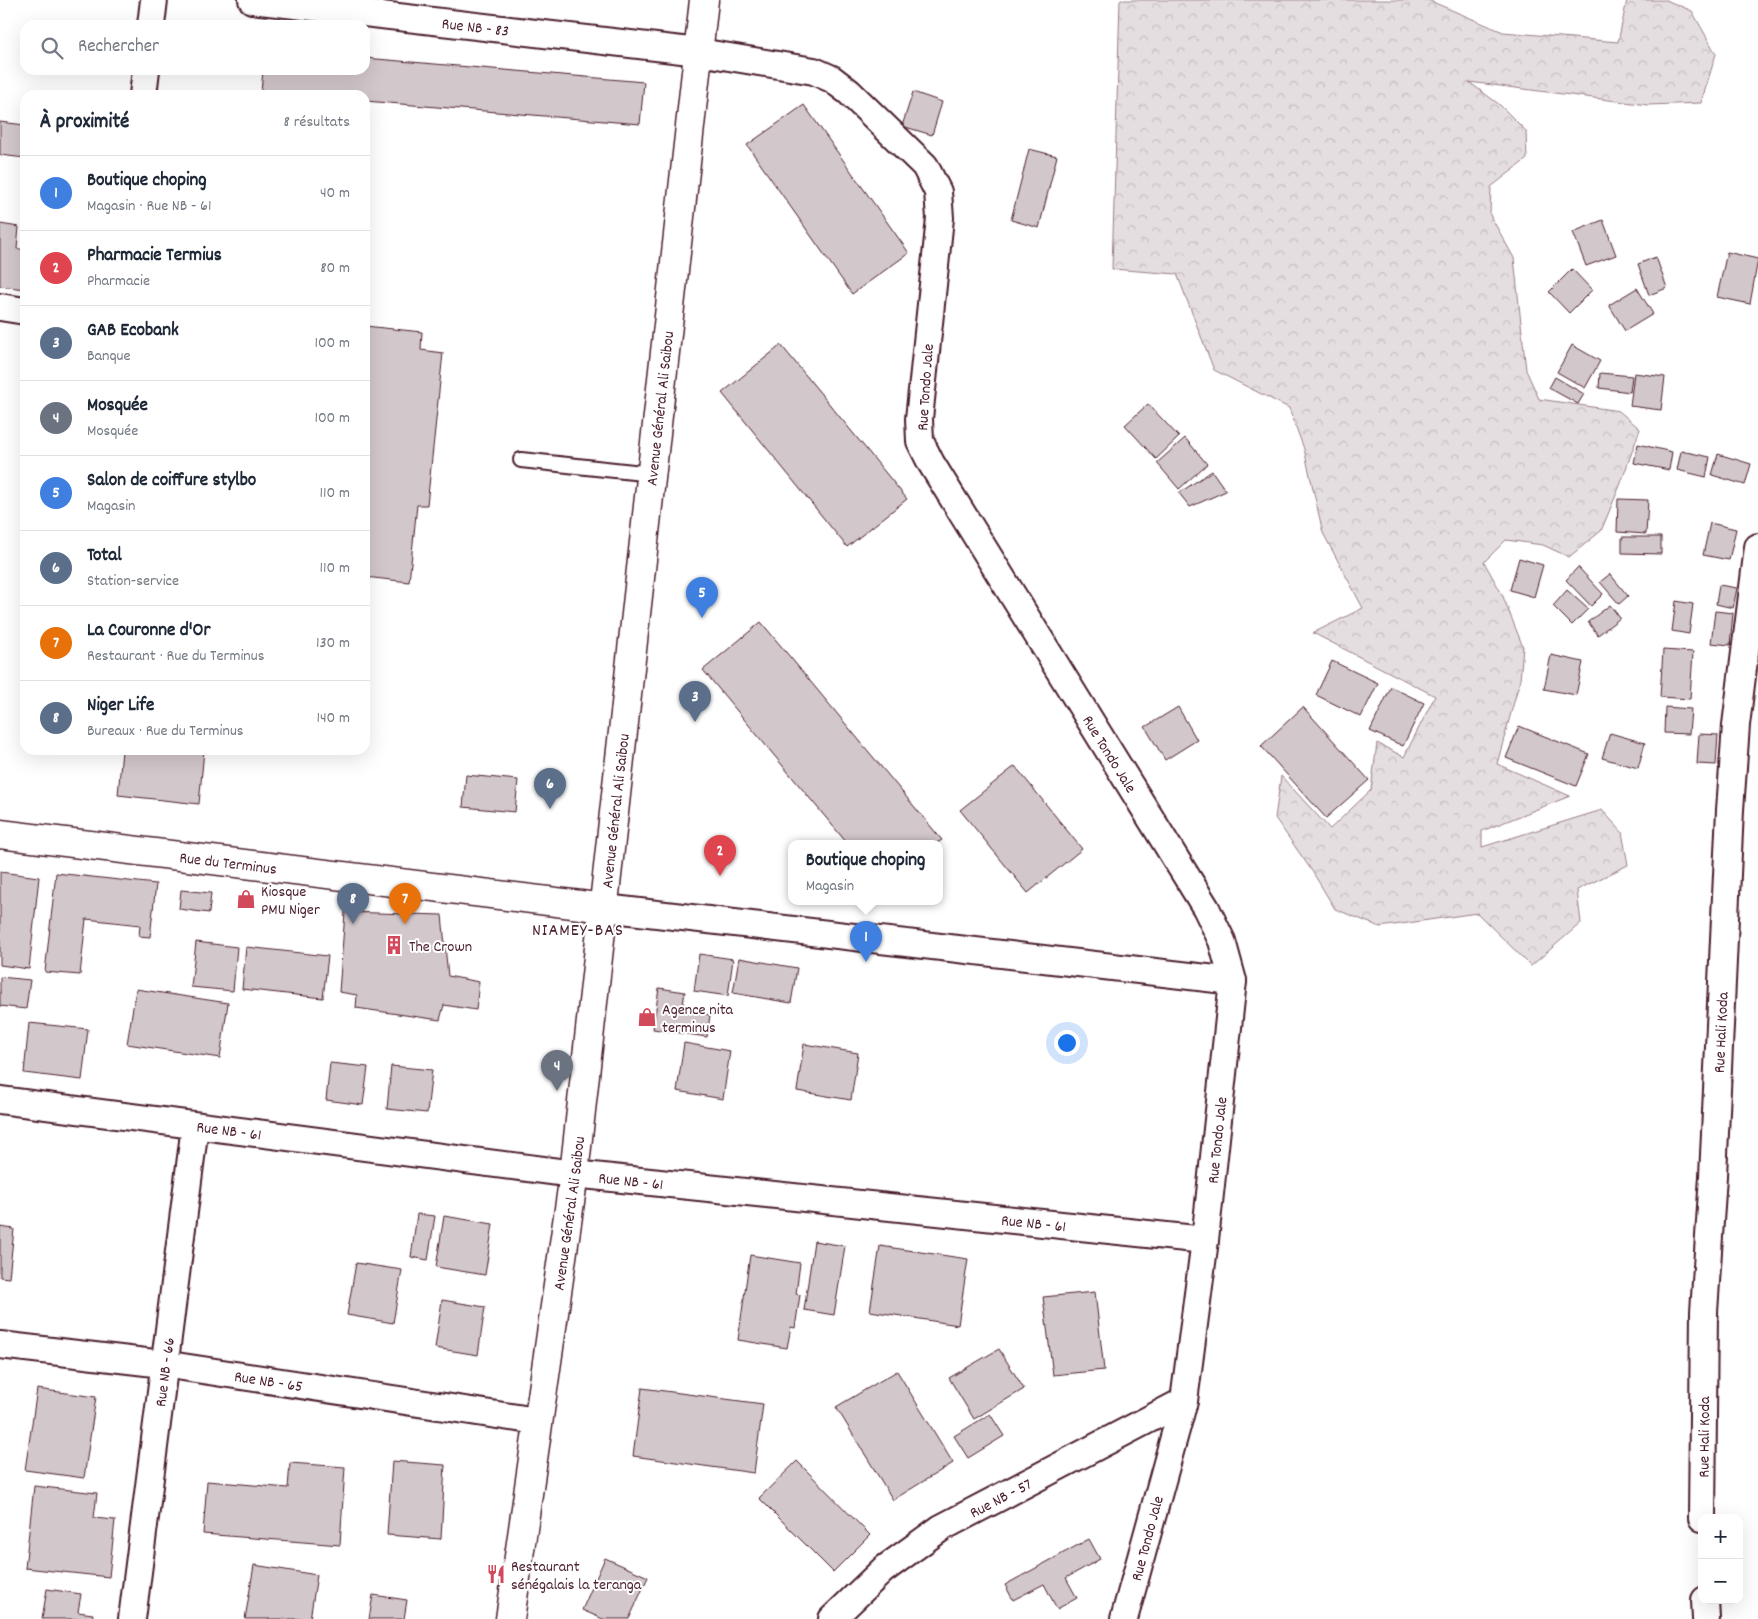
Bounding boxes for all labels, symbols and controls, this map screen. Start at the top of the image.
street label: Rue NB - 83 [440,13,510,44]
search box [20,20,370,75]
icon: search [38,34,66,62]
text: Rechercher [78,34,159,61]
text: À proximité [40,108,129,138]
text: 8 résultats [284,111,350,134]
text: Boutique choping [87,168,207,195]
text: 1 [54,182,58,205]
text: 40 m [320,182,350,205]
text: Magasin · Rue NB - 61 [87,195,211,218]
text: Pharmacie Termius [87,243,222,270]
text: 2 [53,257,60,280]
text: 80 m [320,257,350,280]
text: Pharmacie [87,270,150,293]
text: GAB Ecobank [87,318,179,345]
street label: Avenue Général Ali Saibou [641,330,681,487]
text: 3 [52,332,60,355]
text: 100 m [314,332,350,355]
street label: Rue Tondo Jale [912,343,941,432]
text: Banque [87,345,131,368]
text: Mosquée [87,393,148,420]
text: 4 [53,407,59,430]
text: 100 m [314,407,350,430]
text: Mosquée [87,420,138,443]
text: Salon de coiffure stylbo [87,468,256,495]
text: 5 [52,482,60,505]
text: 110 m [320,482,350,505]
text: Magasin [87,495,135,518]
text: Total [87,543,122,570]
text: 6 [52,557,60,580]
text: 110 m [320,557,350,580]
text: Station-service [87,570,179,593]
pin: 5 [686,577,718,618]
text: La Couronne d'Or [87,618,210,645]
text: 7 [53,632,59,655]
text: 130 m [316,632,350,655]
text: Restaurant · Rue du Terminus [87,645,264,668]
pin: 3 [679,681,711,722]
text: Niger Life [87,693,154,720]
text: 8 [53,707,59,730]
text: 140 m [316,707,350,730]
street label: Rue Tondo Jale [1076,711,1141,798]
text: Bureaux · Rue du Terminus [87,720,244,743]
street label: Avenue Général Ali Saibou [597,732,637,890]
pin: 6 [534,768,566,809]
pin: 2 [704,835,736,876]
popup [788,840,943,905]
street label: Rue du Terminus [178,847,278,882]
text: Boutique choping [806,848,925,875]
text: Magasin [806,875,854,898]
place label: Kiosque PMU Niger [261,881,320,922]
pin: 8 [337,883,369,924]
pin: 7 [389,883,421,924]
shop icon: Kiosque PMU Niger [235,888,257,910]
district label: NIAMEY-BAS [532,919,624,944]
pin: 1 [850,921,882,962]
building icon: The Crown [383,934,405,956]
place label: The Crown [409,936,472,959]
street label: Rue Hali Koda [1709,991,1736,1074]
place label: Agence nita terminus [662,999,734,1040]
shop icon: Agence nita terminus [636,1006,658,1028]
your location [1054,1030,1080,1056]
pin: 4 [541,1050,573,1091]
street label: Rue Tondo Jale [1202,1096,1234,1185]
street label: Rue NB - 61 [195,1116,263,1148]
street label: Avenue Général Ali Saibou [548,1135,592,1292]
street label: Rue NB - 61 [597,1168,664,1197]
street label: Rue NB - 61 [1000,1210,1067,1239]
street label: Rue NB - 66 [150,1336,182,1408]
street label: Rue NB - 65 [232,1366,304,1399]
street label: Rue Hali Koda [1693,1396,1717,1478]
street label: Rue NB - 57 [966,1474,1036,1525]
street label: Rue Tondo Jale [1126,1493,1171,1584]
map controls [1698,1514,1743,1604]
button: + [1698,1514,1743,1559]
place label: Restaurant sénégalais la teranga [511,1556,642,1597]
button: − [1698,1559,1743,1604]
restaurant icon: Restaurant sénégalais la teranga [485,1563,507,1585]

